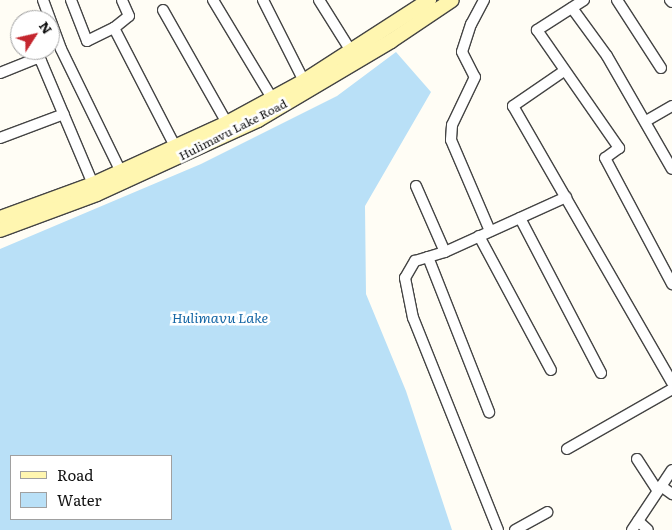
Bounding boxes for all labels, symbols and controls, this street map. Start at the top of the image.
north arrow [10,10,60,60]
text: N [35,16,58,38]
street label: Hulimavu Lake Road [177,97,289,163]
water label: Hulimavu Lake [172,309,268,325]
legend [10,455,172,520]
text: Road [57,463,93,486]
text: Water [57,488,102,511]

